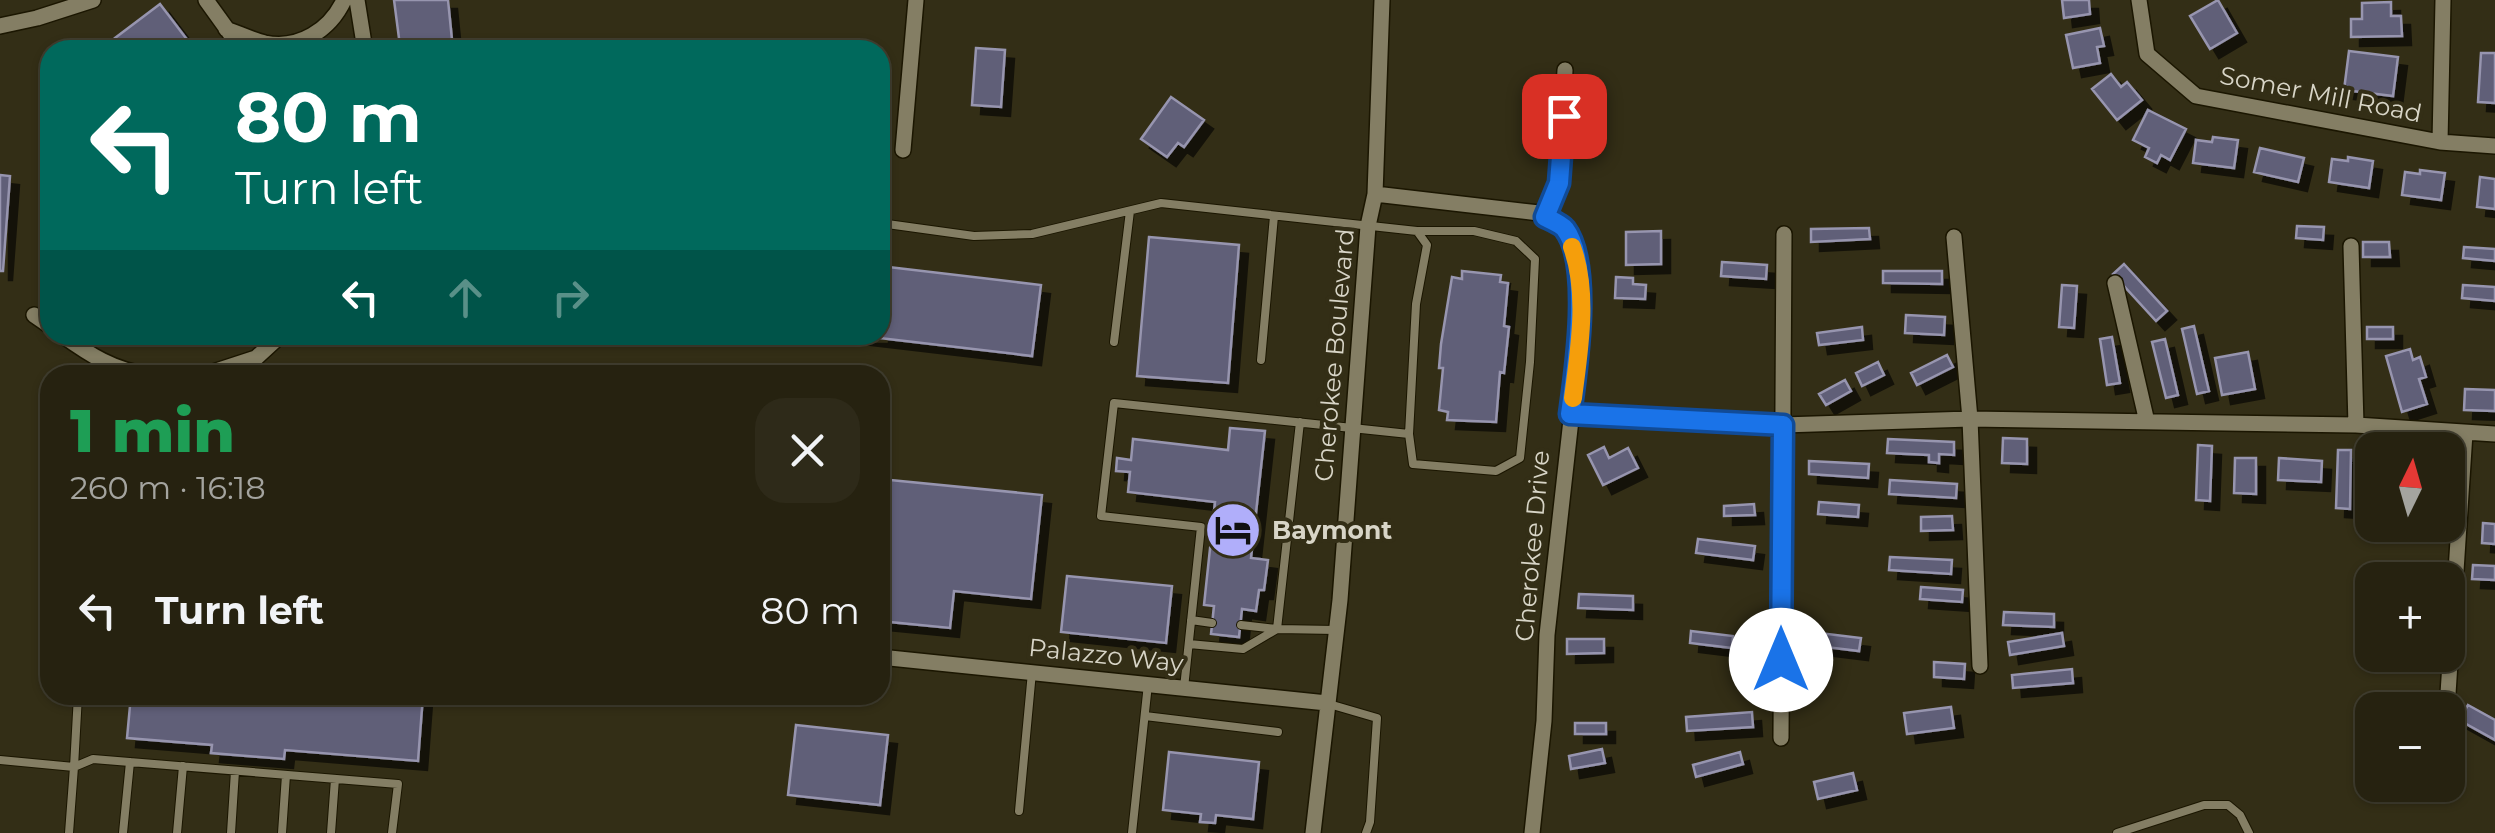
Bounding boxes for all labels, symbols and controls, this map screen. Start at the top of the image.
street label: Somer Mill Road [2217,60,2425,128]
text: 80 m [235,74,422,160]
pin [1522,74,1607,159]
icon: left [70,80,200,210]
icon: arrive [1537,89,1592,144]
text: Turn left [235,160,423,215]
street label: Cherokee Boulevard [1308,227,1360,483]
icon: left [333,270,388,325]
icon: ahead [438,270,493,325]
icon: right [543,270,598,325]
text: 1 min [70,394,235,467]
button: close [755,398,860,503]
north arrow [2355,432,2465,542]
map controls [2355,432,2465,802]
street label: Cherokee Drive [1509,449,1555,643]
text: 260 m · 16:18 [70,468,266,507]
hotel icon: Baymont [1203,500,1263,560]
place label: Baymont [1272,515,1392,545]
button: + [2355,562,2465,672]
icon: left [70,583,125,638]
text: Turn left [155,587,324,634]
text: 80 m [760,587,860,634]
position arrow [1729,608,1833,712]
street label: Palazzo Way [1027,632,1185,678]
button: − [2355,692,2465,802]

